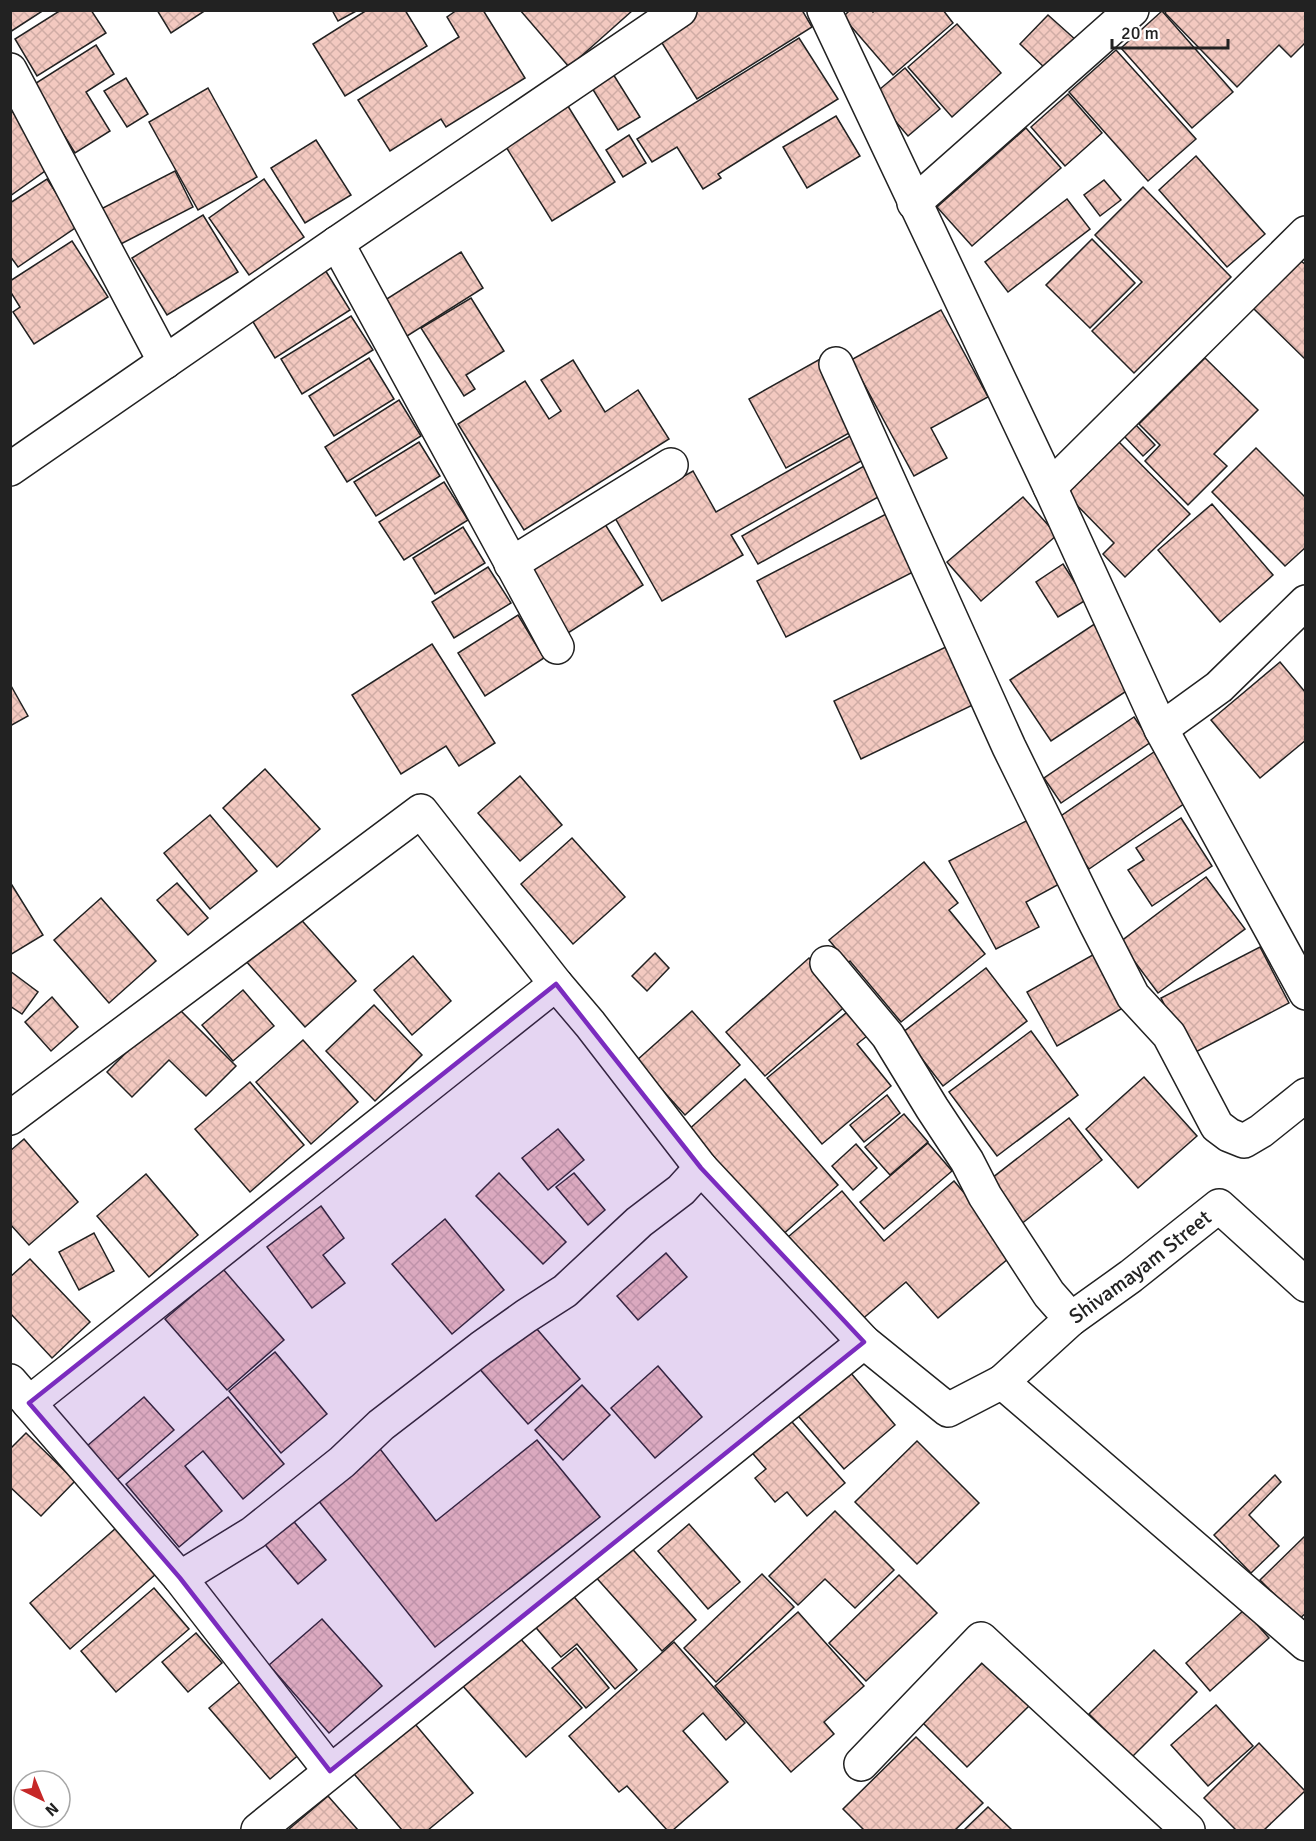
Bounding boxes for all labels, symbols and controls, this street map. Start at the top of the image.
scale bar [1112,12,1228,50]
text: 20 m [1121,22,1159,44]
street label: Shivamayam Street [1064,1204,1216,1329]
north arrow [12,1769,72,1829]
text: N [41,1798,62,1820]

